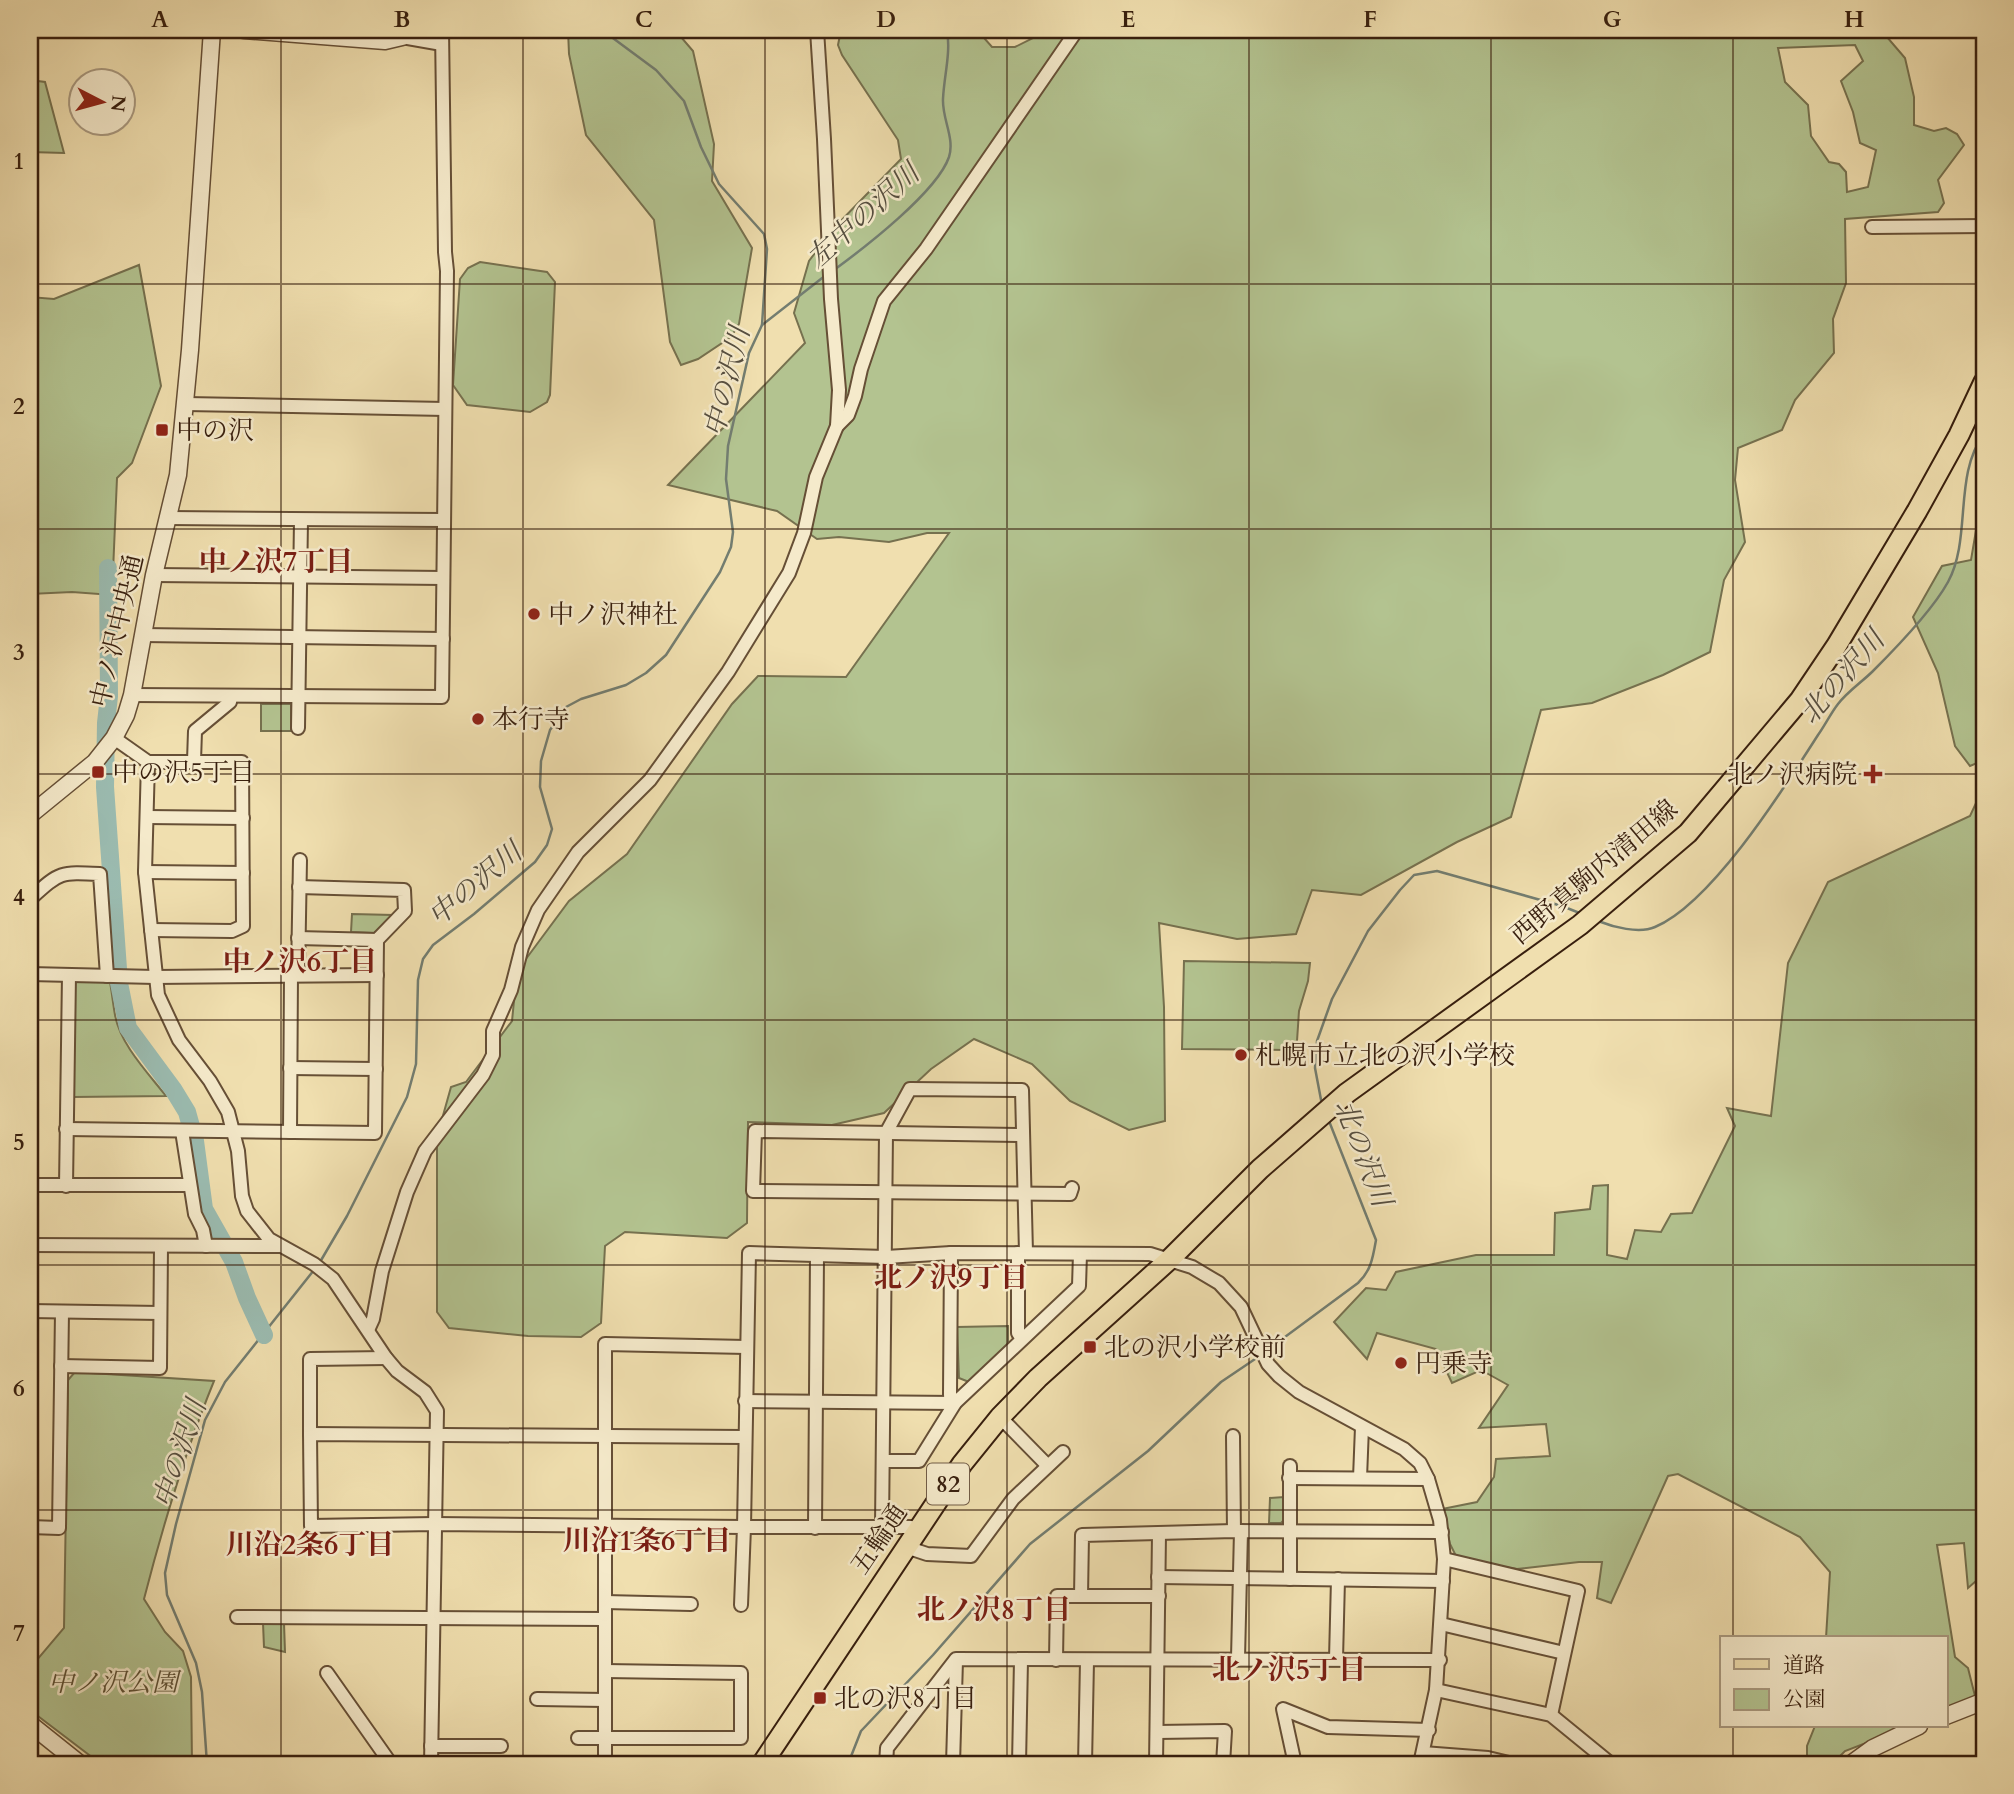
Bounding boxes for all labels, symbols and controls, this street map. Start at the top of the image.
text: A [151,4,169,35]
text: B [394,4,410,35]
text: C [635,4,653,35]
text: D [876,4,896,35]
text: E [1121,4,1135,35]
text: F [1363,4,1377,35]
text: G [1603,4,1622,35]
text: H [1844,4,1864,35]
north arrow [66,66,136,136]
text: N [104,94,132,114]
text: 1 [13,146,25,177]
water label: 左中の沢川 [798,153,930,277]
water label: 中の沢川 [695,320,760,441]
text: 2 [13,391,25,422]
place label: 中の沢 [176,413,254,448]
marker: 中の沢 [154,422,170,438]
district label: 中ノ沢7丁目 [199,543,353,581]
street label: 中ノ沢中央通 [82,551,152,711]
place label: 中ノ沢神社 [548,597,678,632]
marker: 中ノ沢神社 [526,606,542,622]
water label: 北の沢川 [1791,620,1895,732]
text: 3 [13,637,25,668]
place label: 本行寺 [492,702,570,737]
marker: 本行寺 [470,711,486,727]
place label: 中の沢5丁目 [112,755,255,790]
place label: 北ノ沢病院 [1727,757,1857,792]
marker: 中の沢5丁目 [90,764,106,780]
marker: 北ノ沢病院 [1863,764,1883,784]
street label: 西野真駒内清田線 [1503,792,1685,952]
water label: 中の沢川 [420,832,532,935]
text: 4 [13,882,25,913]
district label: 中ノ沢6丁目 [223,943,377,981]
place label: 札幌市立北の沢小学校 [1255,1038,1515,1073]
marker: 札幌市立北の沢小学校 [1233,1047,1249,1063]
water label: 北の沢川 [1325,1094,1402,1215]
text: 5 [13,1127,25,1158]
district label: 北ノ沢9丁目 [874,1259,1028,1297]
place label: 北の沢小学校前 [1104,1330,1286,1365]
marker: 北の沢小学校前 [1082,1339,1098,1355]
place label: 円乗寺 [1415,1346,1493,1381]
marker: 円乗寺 [1393,1355,1409,1371]
text: 6 [13,1373,25,1404]
water label: 中の沢川 [145,1392,216,1513]
road number: 82 [927,1464,969,1504]
street label: 五輪通 [843,1497,915,1581]
district label: 川沿1条6丁目 [563,1522,731,1560]
district label: 川沿2条6丁目 [226,1526,394,1564]
district label: 北ノ沢8丁目 [917,1591,1071,1629]
text: 7 [13,1618,25,1649]
legend [1720,1636,1948,1728]
district label: 北ノ沢5丁目 [1212,1651,1366,1689]
text: 道路 [1783,1651,1825,1680]
park label: 中ノ沢公園 [48,1665,182,1700]
place label: 北の沢8丁目 [834,1681,977,1716]
text: 公園 [1783,1685,1825,1714]
marker: 北の沢8丁目 [812,1690,828,1706]

